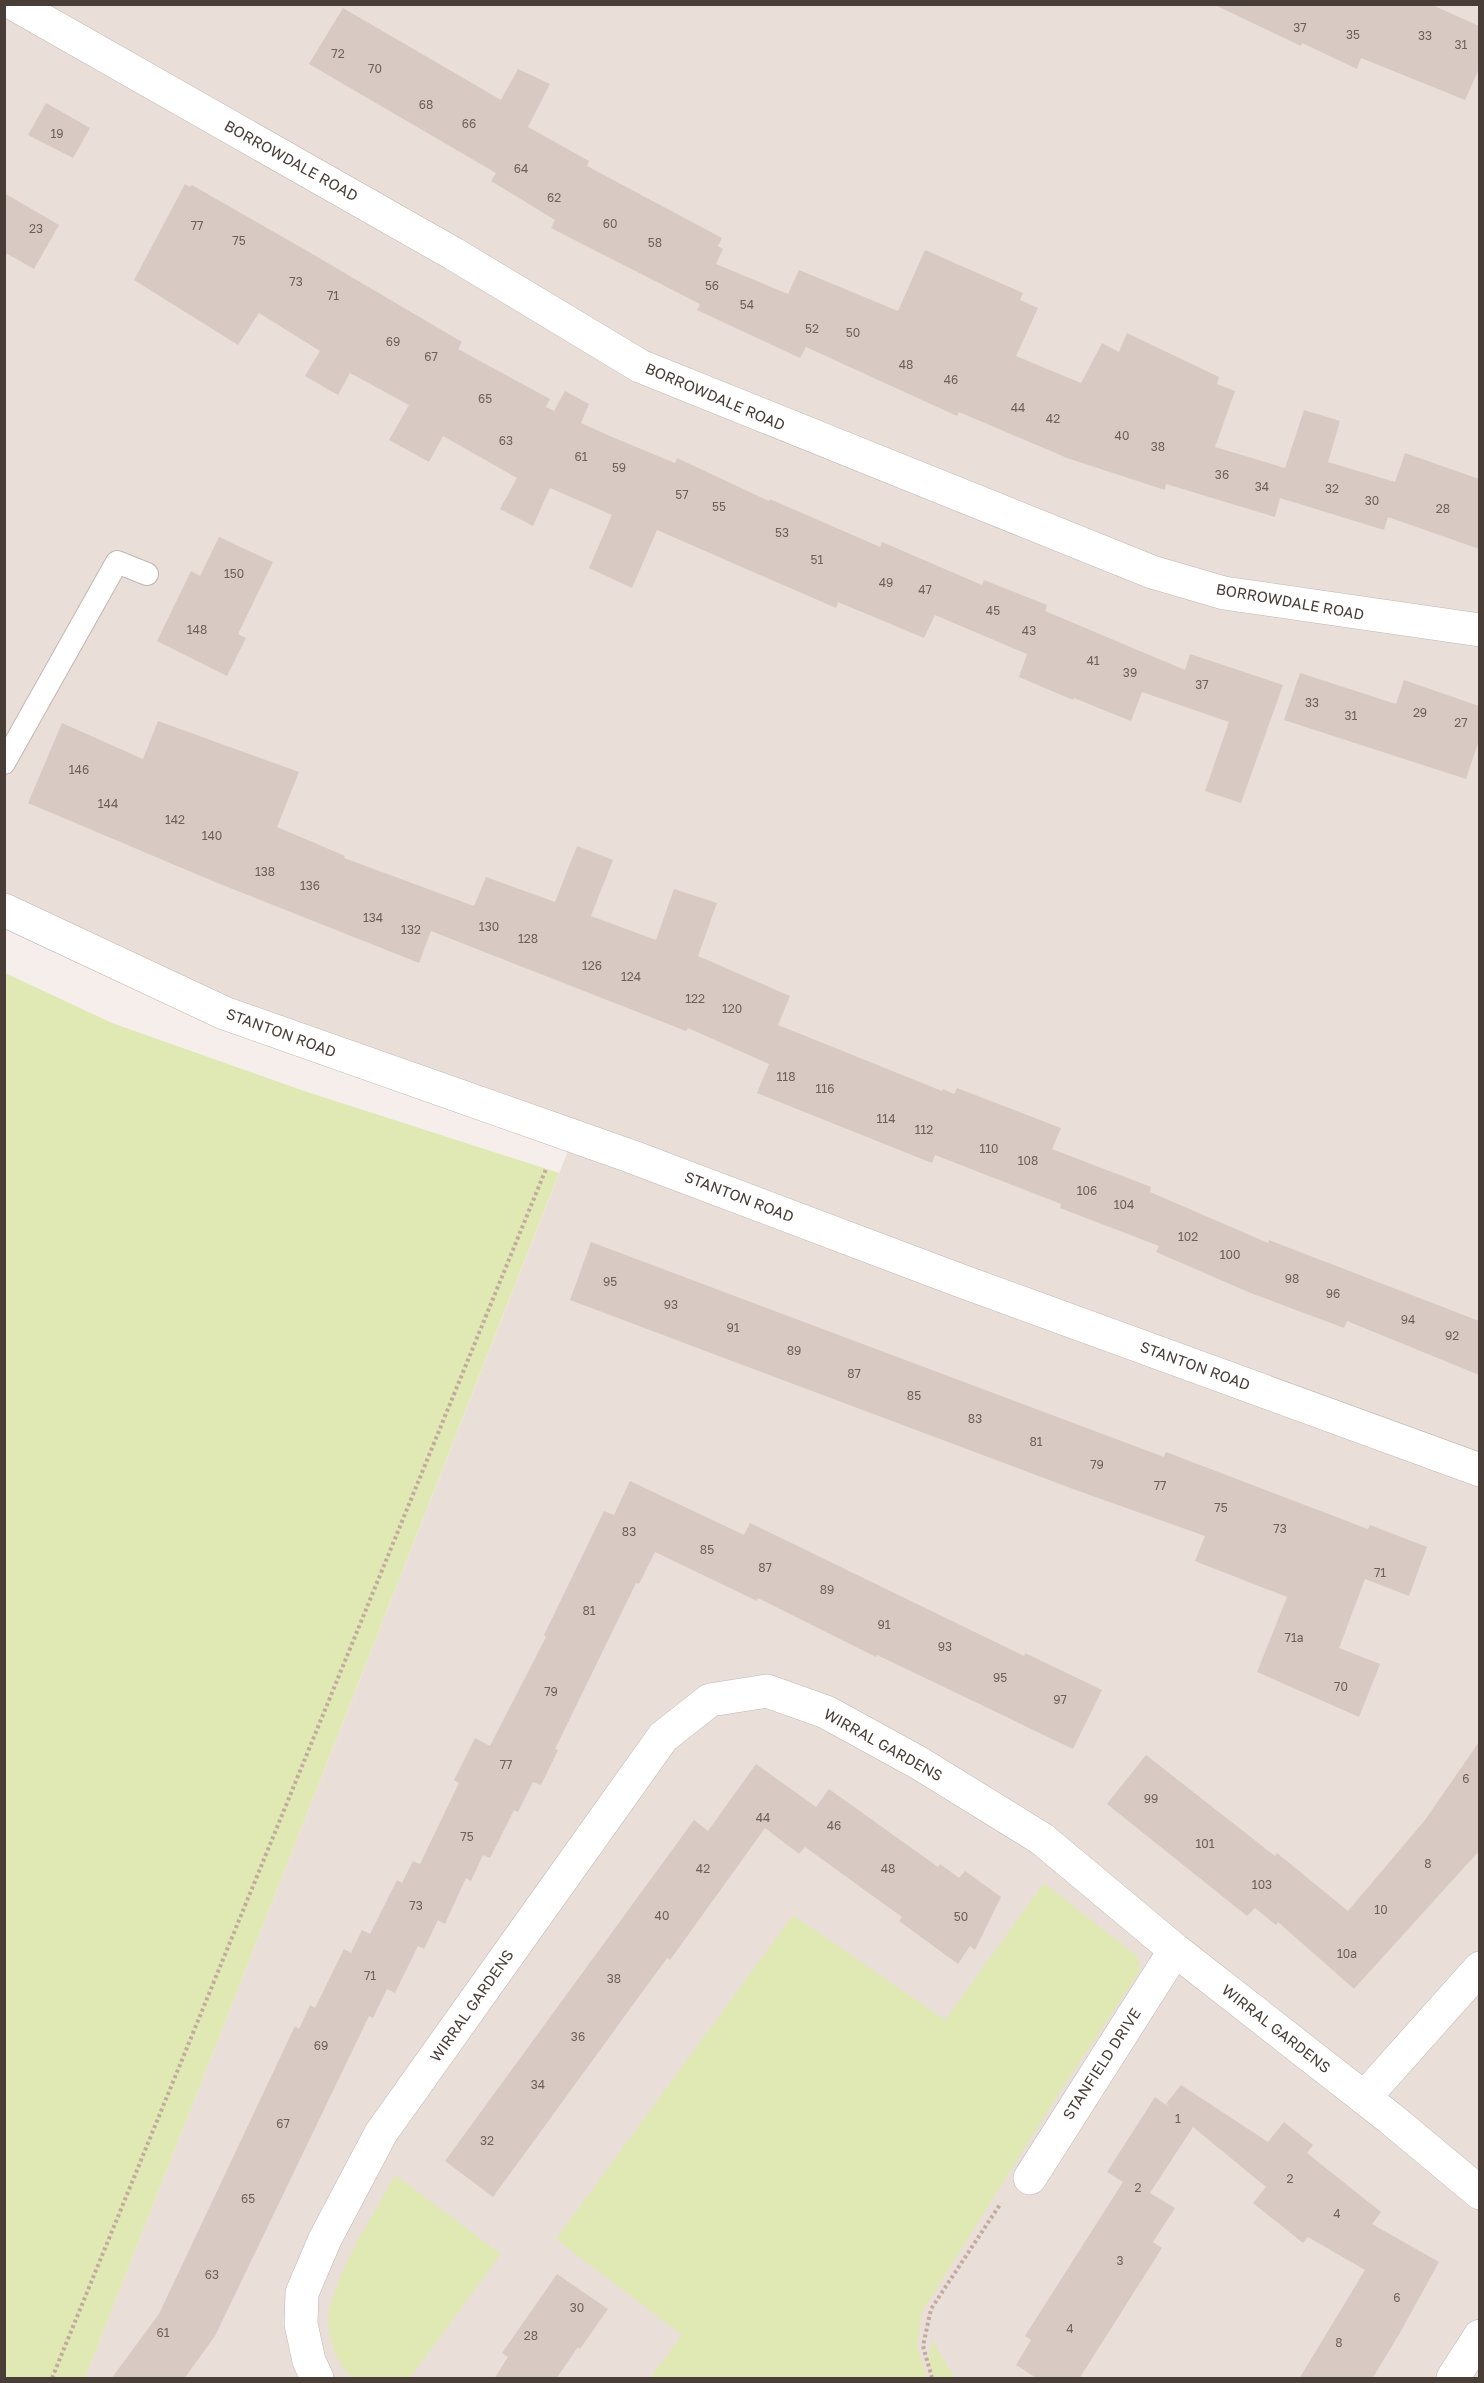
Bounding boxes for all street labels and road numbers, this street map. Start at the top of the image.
street label: BORROWDALE ROAD [221,116,361,204]
street label: BORROWDALE ROAD [643,358,788,434]
street label: BORROWDALE ROAD [1215,579,1366,623]
street label: STANTON ROAD [224,1004,339,1060]
street label: STANTON ROAD [682,1167,797,1225]
street label: STANTON ROAD [1138,1337,1253,1393]
street label: WIRRAL GARDENS [821,1704,946,1784]
street label: WIRRAL GARDENS [426,1946,517,2065]
street label: WIRRAL GARDENS [1219,1980,1335,2076]
street label: STANFIELD DRIVE [1058,2004,1144,2123]

